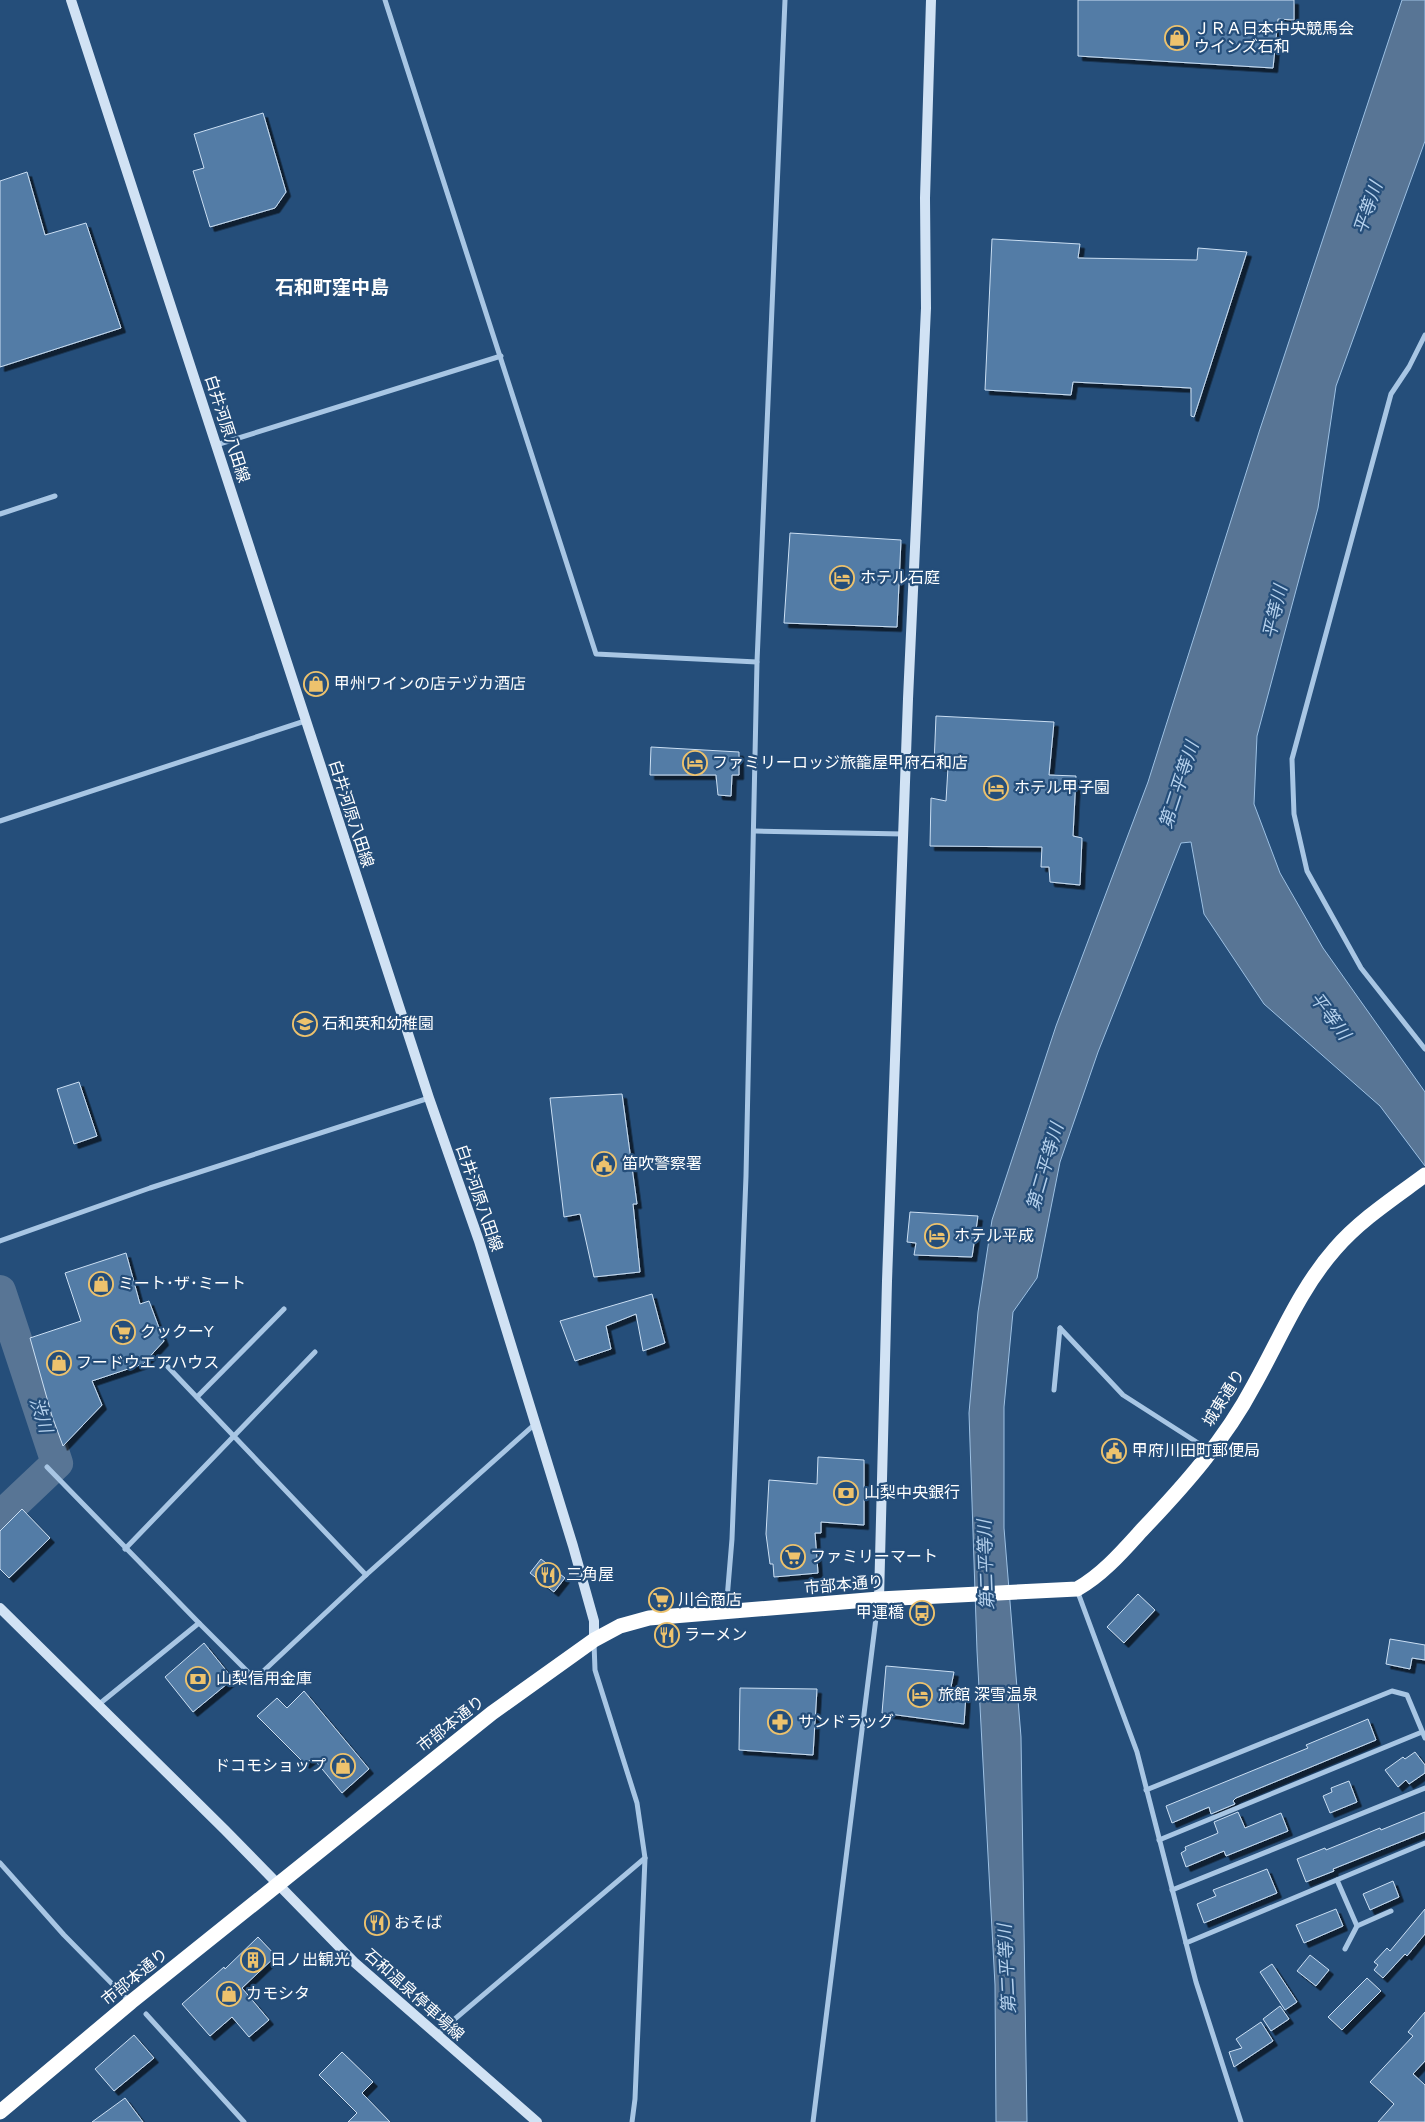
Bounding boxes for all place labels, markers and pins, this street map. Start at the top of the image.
place label: ＪＲＡ日本中央競馬会 ウインズ石和 [1194,18,1354,58]
shop icon: ＪＲＡ日本中央競馬会 ウインズ石和 [1164,25,1190,51]
hotel icon: ホテル石庭 [829,565,855,591]
place label: ホテル石庭 [860,567,940,589]
shop icon: 甲州ワインの店テヅカ酒店 [303,671,329,697]
place label: 甲州ワインの店テヅカ酒店 [334,673,526,695]
hotel icon: ファミリーロッジ旅籠屋甲府石和店 [682,750,708,776]
place label: ファミリーロッジ旅籠屋甲府石和店 [712,752,968,774]
hotel icon: ホテル甲子園 [983,775,1009,801]
place label: ホテル甲子園 [1014,777,1110,799]
school or university icon: 石和英和幼稚園 [292,1011,318,1037]
place label: 石和英和幼稚園 [322,1013,434,1035]
public building icon: 笛吹警察署 [591,1151,617,1177]
place label: 笛吹警察署 [622,1153,702,1175]
hotel icon: ホテル平成 [924,1223,950,1249]
place label: ホテル平成 [954,1225,1034,1247]
shop icon: ミート･ザ･ミート [88,1271,114,1297]
place label: ミート･ザ･ミート [118,1273,246,1295]
supermarket icon: クックーY [110,1319,136,1345]
place label: クックーY [140,1321,214,1343]
shop icon: フードウエアハウス [46,1350,72,1376]
place label: フードウエアハウス [76,1352,219,1374]
public building icon: 甲府川田町郵便局 [1101,1438,1127,1464]
place label: 甲府川田町郵便局 [1132,1440,1260,1462]
bank icon: 山梨中央銀行 [833,1480,859,1506]
place label: 山梨中央銀行 [864,1482,960,1504]
supermarket icon: ファミリーマート [780,1544,806,1570]
place label: ファミリーマート [810,1546,938,1568]
restaurant icon: 三角屋 [535,1562,561,1588]
place label: 三角屋 [566,1564,614,1586]
supermarket icon: 川合商店 [648,1587,674,1613]
place label: 川合商店 [678,1589,742,1611]
bus stop icon: 甲運橋 [909,1600,935,1626]
place label: 甲運橋 [856,1602,904,1624]
restaurant icon: ラーメン [654,1622,680,1648]
place label: ラーメン [684,1624,747,1646]
bank icon: 山梨信用金庫 [185,1666,211,1692]
place label: 山梨信用金庫 [216,1668,312,1690]
hotel icon: 旅館 深雪温泉 [907,1682,933,1708]
place label: 旅館 深雪温泉 [938,1684,1038,1706]
pharmacy icon: サンドラッグ [767,1709,793,1735]
place label: サンドラッグ [798,1711,894,1733]
shop icon: ドコモショップ [330,1753,356,1779]
place label: ドコモショップ [214,1755,326,1777]
restaurant icon: おそば [364,1910,390,1936]
place label: おそば [394,1912,442,1934]
building icon: 日ノ出観光 [240,1947,266,1973]
place label: 日ノ出観光 [270,1949,350,1971]
shop icon: カモシタ [216,1981,242,2007]
place label: カモシタ [246,1983,310,2005]

